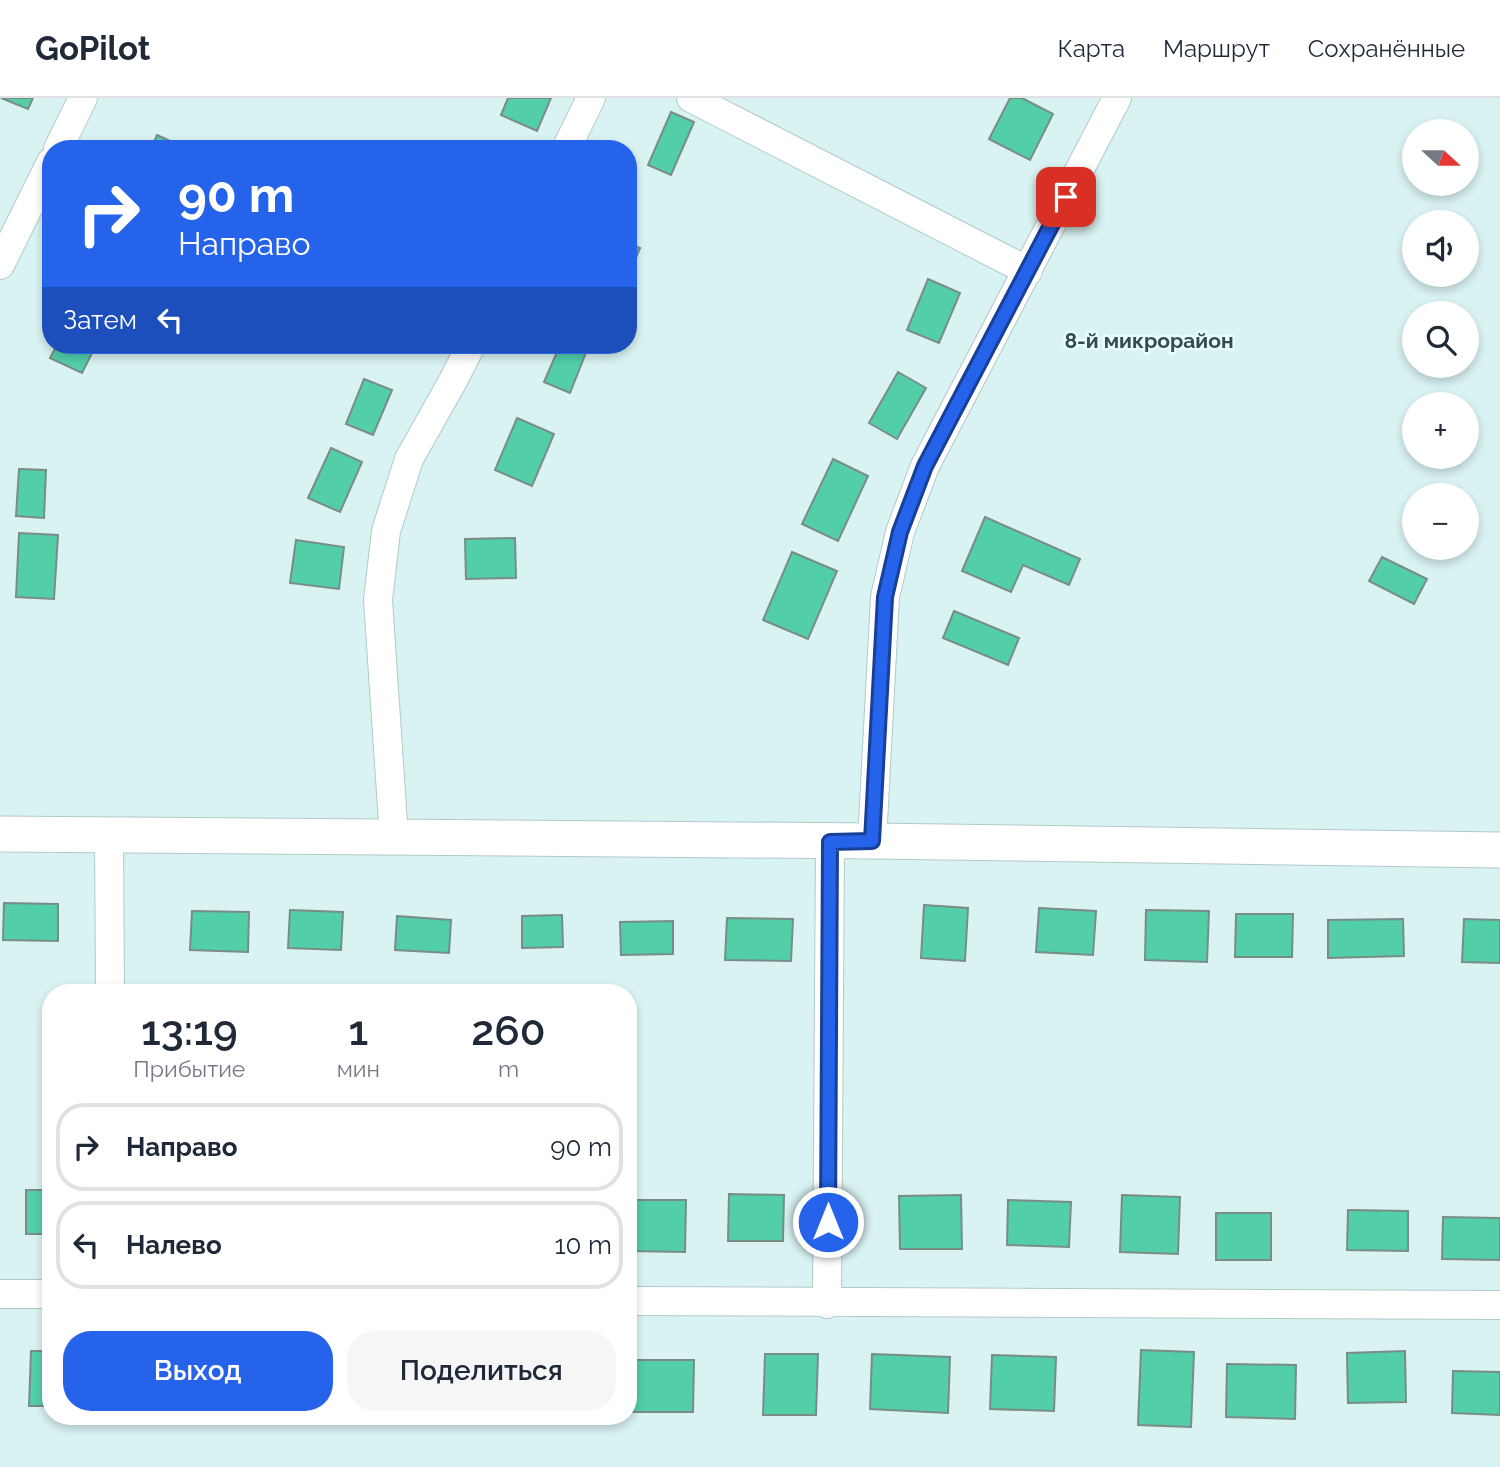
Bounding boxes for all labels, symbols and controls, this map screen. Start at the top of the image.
text: GoPilot [35,29,150,68]
text: Карта [1057,34,1125,63]
text: Маршрут [1163,34,1270,63]
text: Сохранённые [1308,34,1465,63]
north arrow [1402,119,1479,196]
map controls [1402,119,1479,560]
text: 90 m [178,166,294,223]
pin [1036,167,1096,227]
icon: right [63,168,154,259]
icon: arrive [1047,178,1085,216]
button: sound [1402,210,1479,287]
text: Направо [178,225,310,262]
icon: left [151,301,189,339]
button: search [1402,301,1479,378]
text: Затем [63,305,137,335]
district label: 8-й микрорайон [1064,328,1234,353]
button: + [1402,392,1479,469]
button: − [1402,483,1479,560]
text: 13:19 [141,1006,238,1055]
text: 1 [348,1006,368,1055]
text: 260 [471,1006,546,1055]
text: Прибытие [133,1055,245,1082]
text: мин [337,1055,380,1082]
text: m [498,1055,519,1082]
icon: right [67,1128,105,1166]
text: Направо [126,1132,237,1162]
text: 90 m [550,1132,612,1162]
position arrow [791,1185,865,1259]
icon: left [67,1226,105,1264]
text: Налево [126,1230,222,1260]
text: 10 m [554,1230,612,1260]
button: Выход [63,1331,333,1411]
button: Поделиться [347,1331,616,1411]

